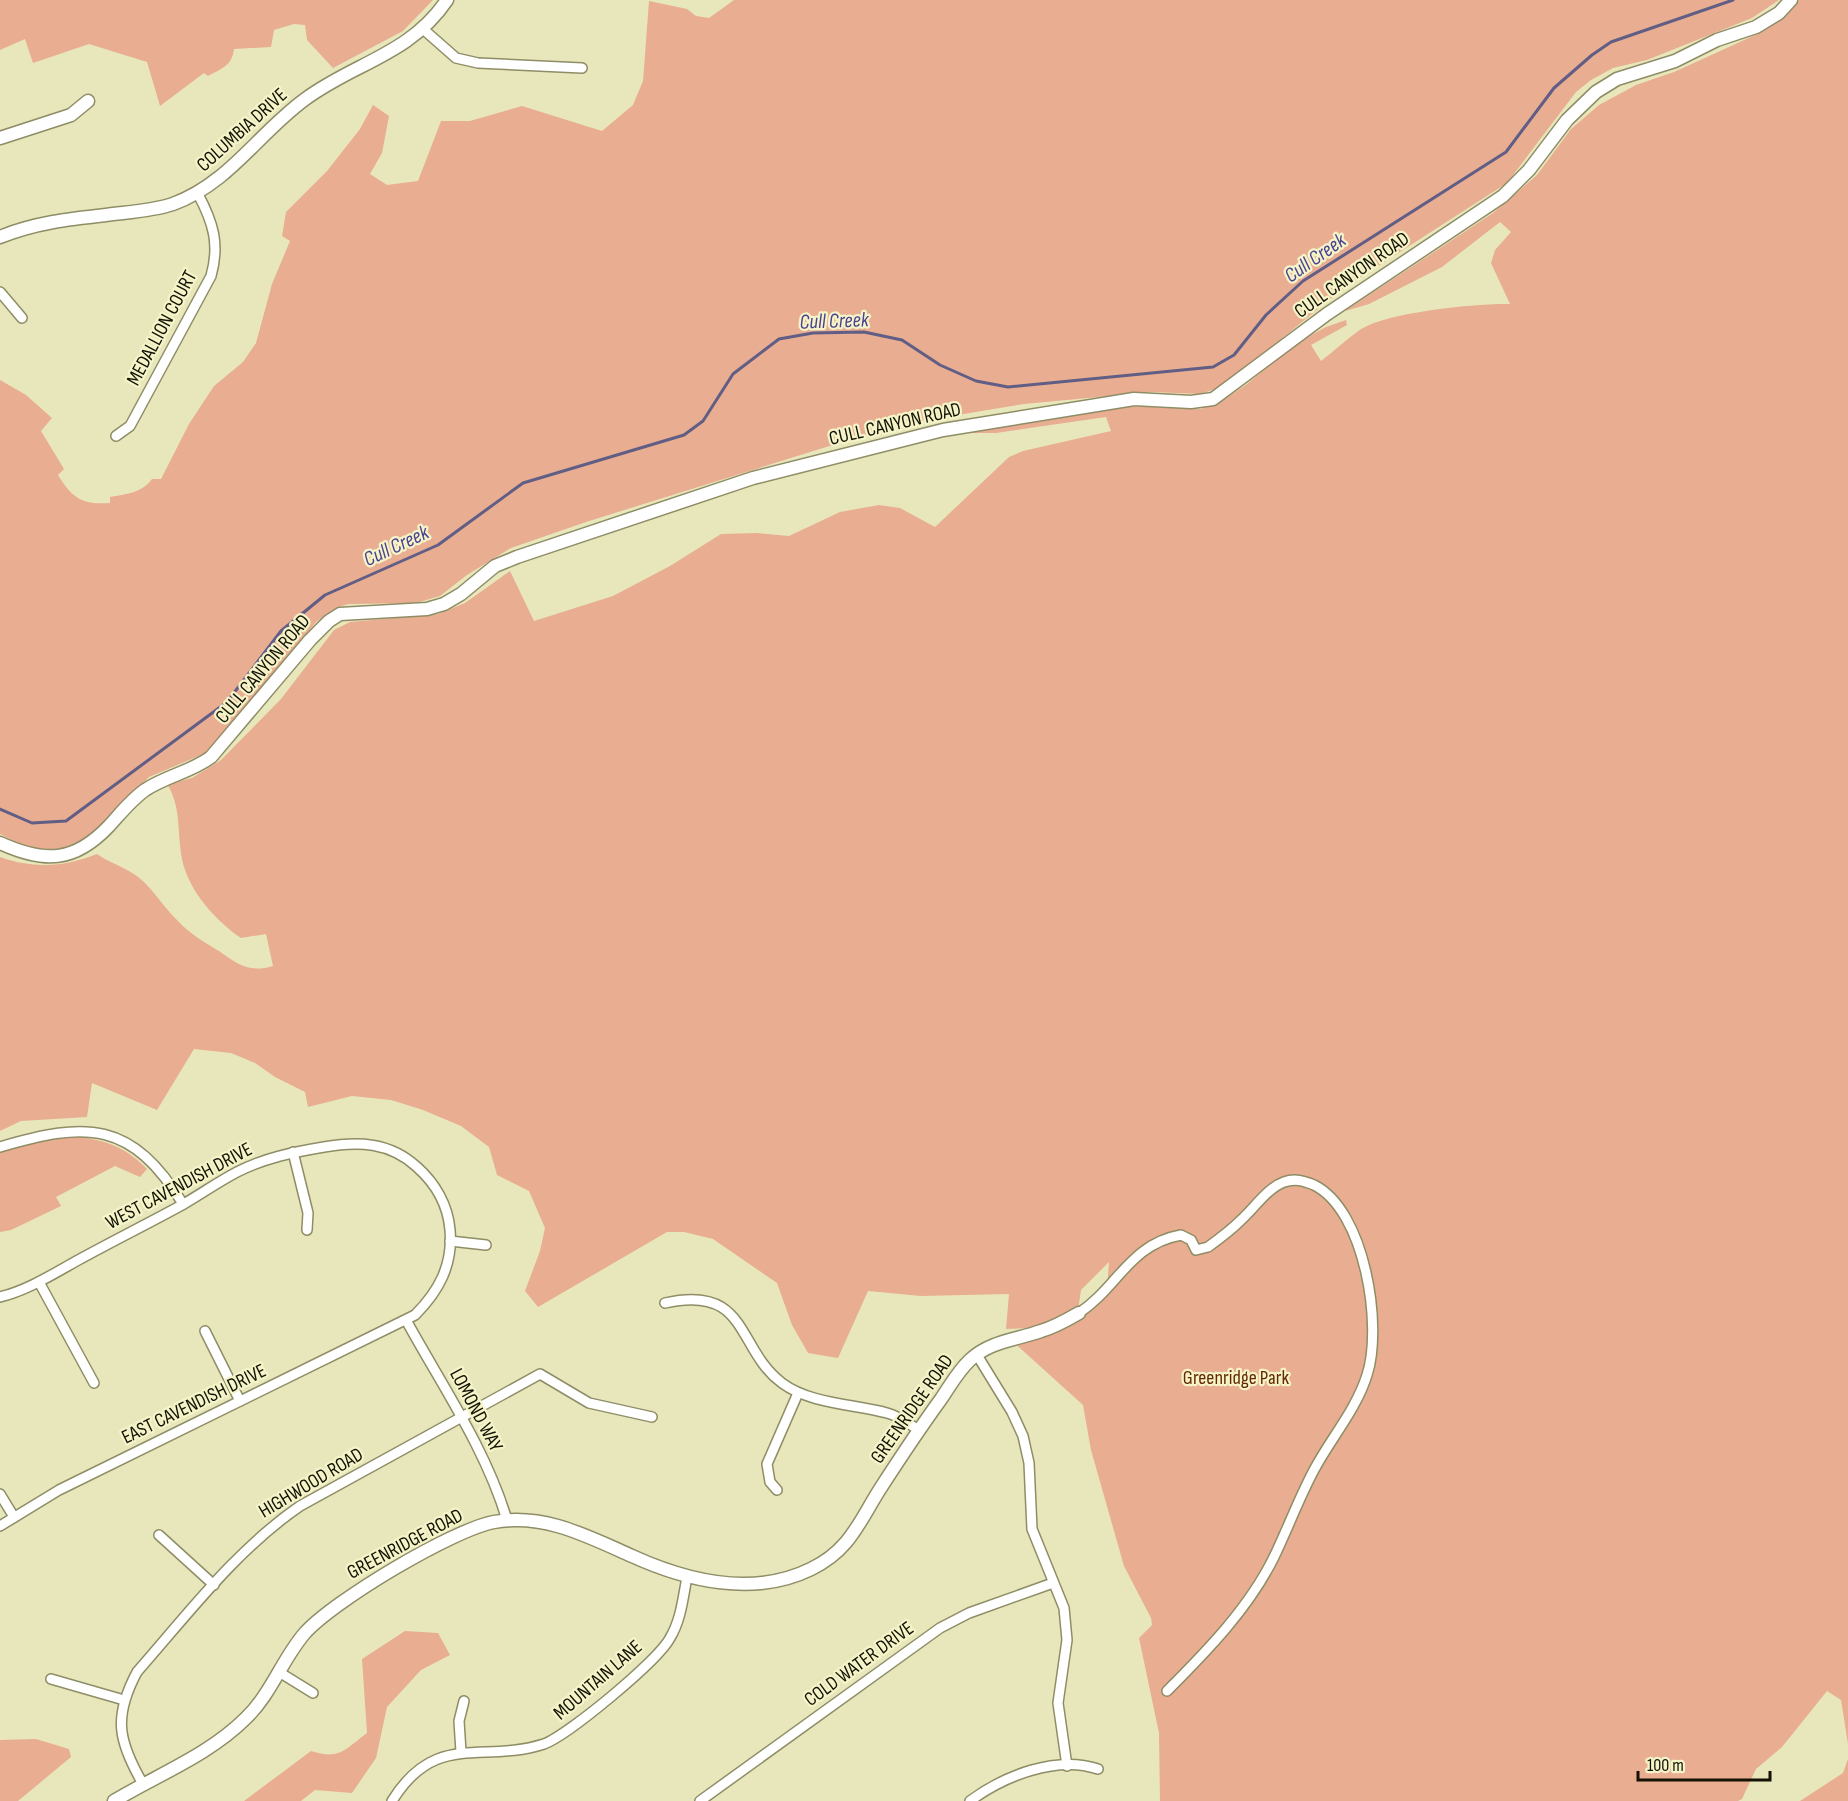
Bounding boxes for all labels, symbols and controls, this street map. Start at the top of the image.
street label: COLUMBIA DRIVE [192,83,292,177]
water label: Cull Creek [1279,227,1351,288]
street label: CULL CANYON ROAD [1290,227,1414,323]
street label: MEDALLION COURT [122,266,202,390]
water label: Cull Creek [799,307,870,335]
street label: CULL CANYON ROAD [827,397,963,451]
water label: Cull Creek [359,520,434,572]
street label: CULL CANYON ROAD [211,610,315,728]
street label: WEST CAVENDISH DRIVE [102,1137,256,1235]
street label: GREENRIDGE ROAD [866,1350,958,1468]
street label: EAST CAVENDISH DRIVE [118,1359,270,1449]
street label: LOMOND WAY [444,1364,508,1456]
park label: Greenridge Park [1183,1366,1289,1390]
street label: HIGHWOOD ROAD [255,1443,367,1523]
street label: GREENRIDGE ROAD [343,1503,467,1585]
street label: COLD WATER DRIVE [800,1616,918,1712]
street label: MOUNTAIN LANE [549,1635,647,1725]
scale bar [1638,1744,1770,1782]
text: 100 m [1647,1755,1684,1776]

